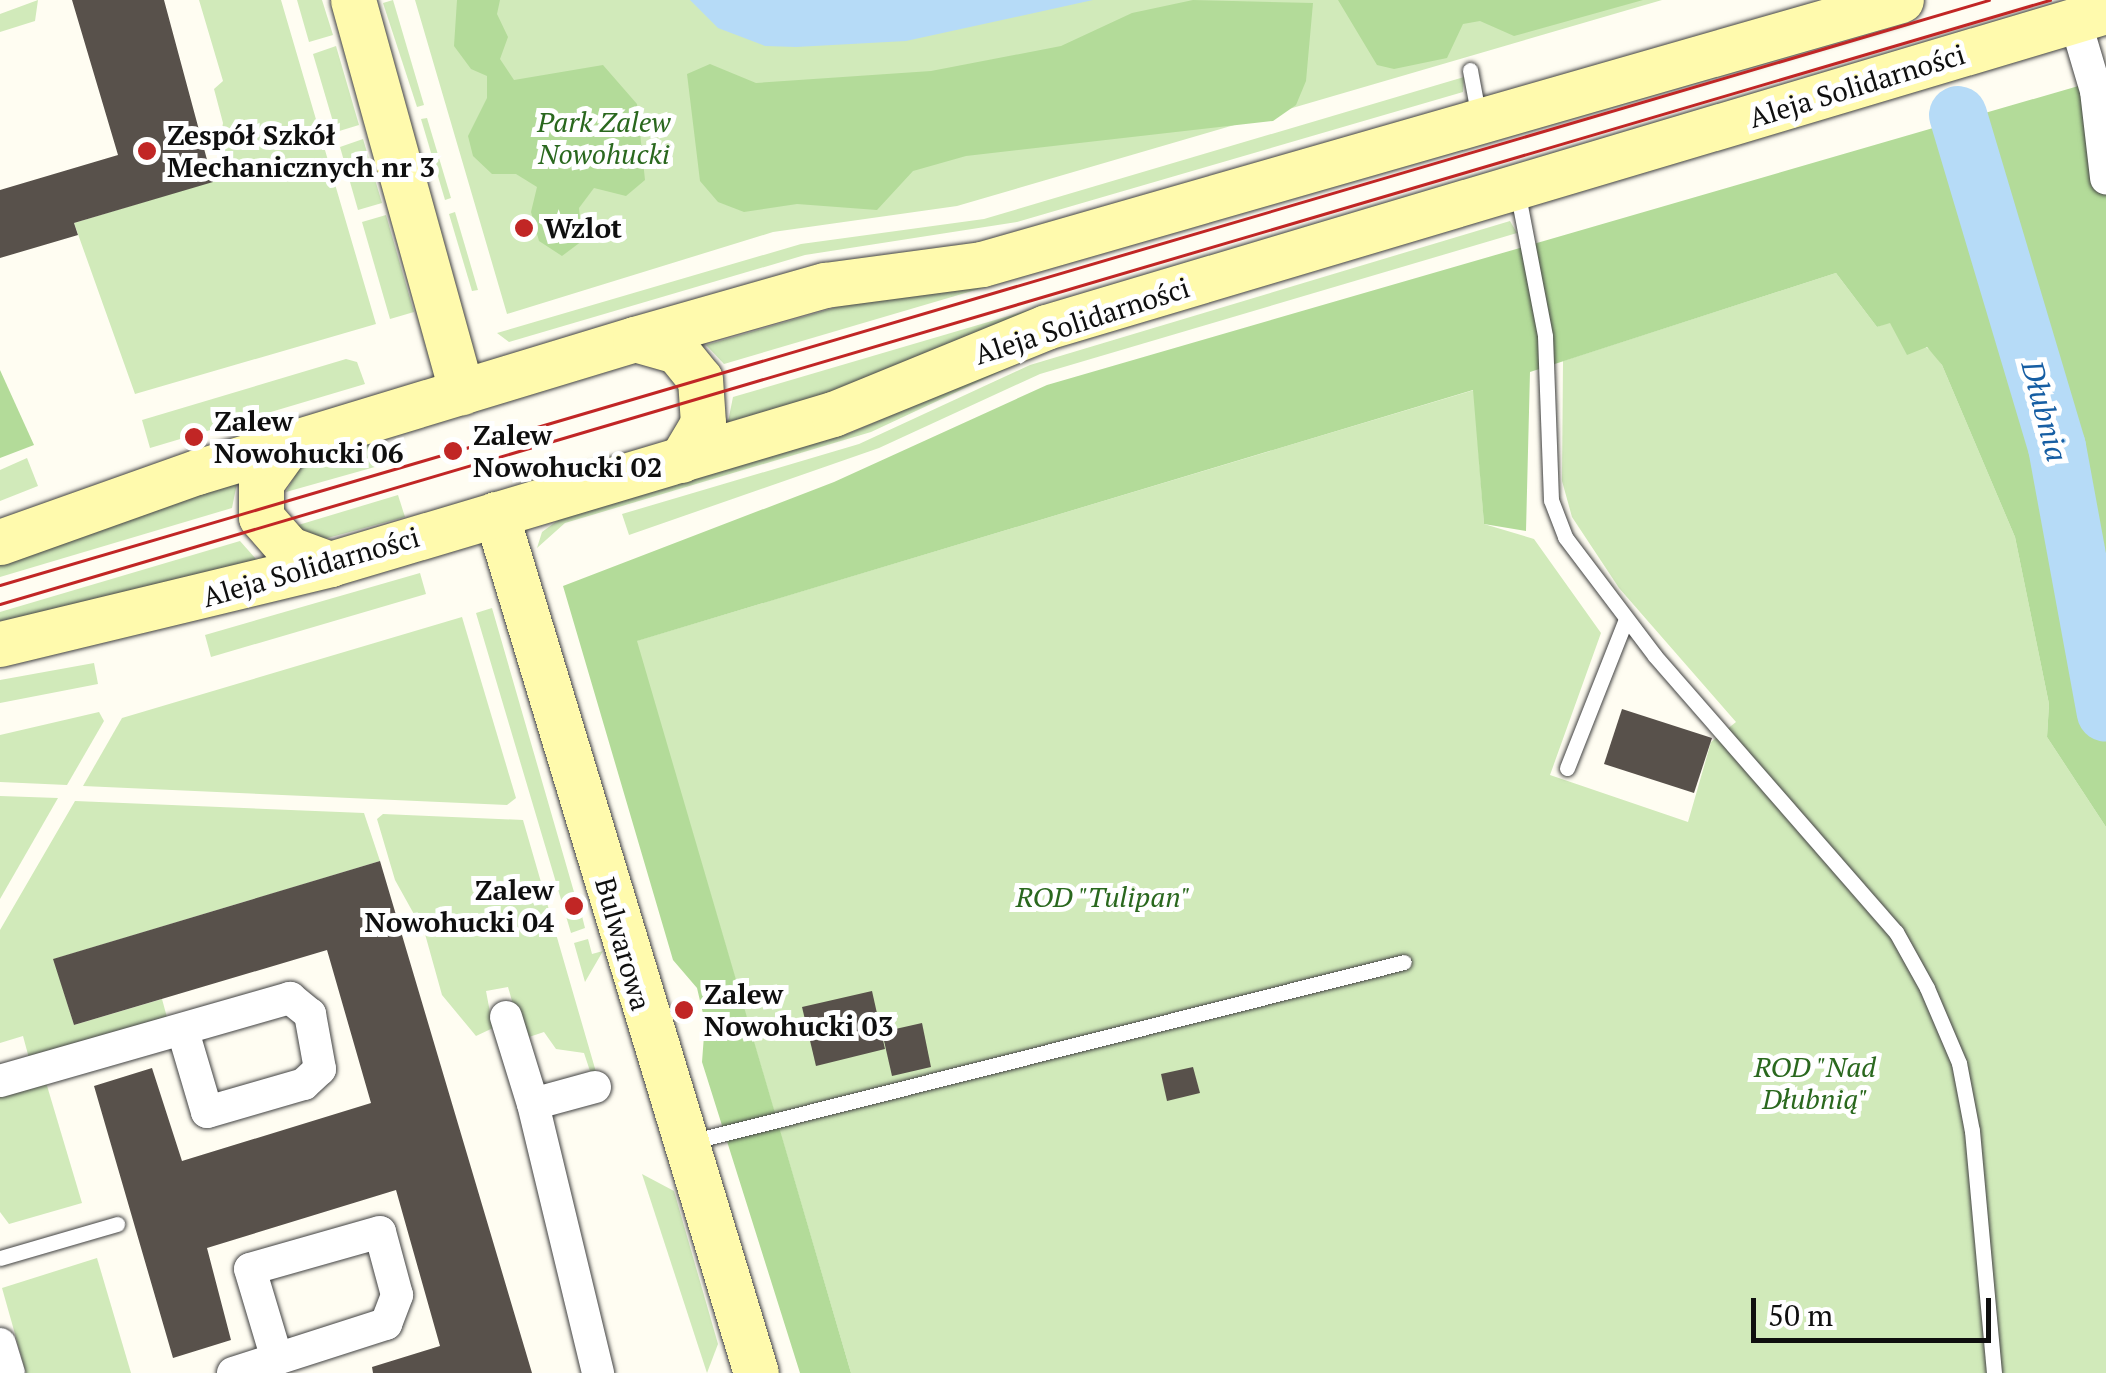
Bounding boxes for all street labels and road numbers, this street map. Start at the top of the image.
street label: Aleja Solidarności [1745,37,1969,135]
street label: Aleja Solidarności [970,270,1194,372]
street label: Aleja Solidarności [199,520,423,614]
street label: Bulwarowa [588,874,658,1014]

